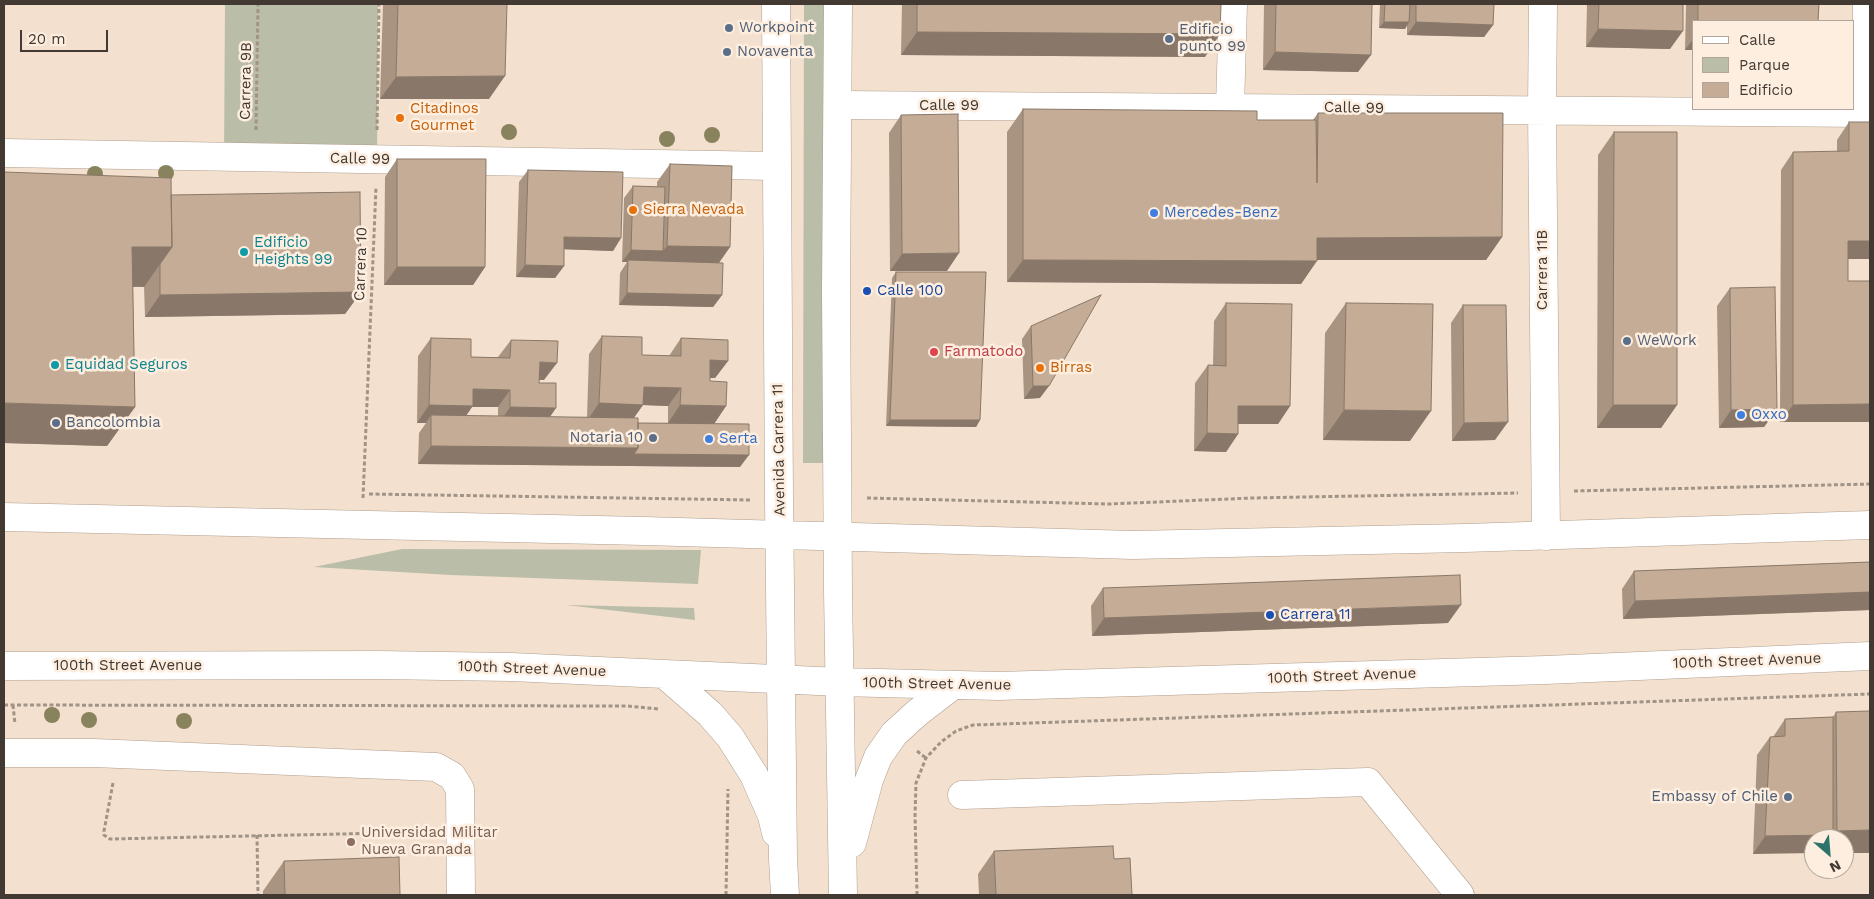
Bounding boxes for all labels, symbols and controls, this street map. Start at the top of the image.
place label: Workpoint [739,19,814,37]
scale bar [22,20,110,52]
legend [1692,20,1854,110]
place label: Edificio punto 99 [1179,21,1246,56]
marker: Workpoint [723,22,735,34]
text: 20 m [28,30,66,48]
text: Calle [1739,31,1776,49]
marker: Edificio punto 99 [1163,33,1175,45]
street label: Carrera 9B [236,42,256,120]
place label: Novaventa [737,43,813,61]
marker: Novaventa [721,46,733,58]
text: Parque [1739,56,1790,74]
text: Edificio [1739,81,1793,99]
street label: Calle 99 [919,97,979,115]
street label: Calle 99 [1324,98,1384,118]
place label: Citadinos Gourmet [410,100,479,135]
marker: Citadinos Gourmet [394,112,406,124]
street label: Calle 99 [330,149,390,169]
place label: Sierra Nevada [643,201,744,219]
marker: Sierra Nevada [627,204,639,216]
place label: Mercedes-Benz [1164,204,1278,222]
marker: Mercedes-Benz [1148,207,1160,219]
street label: Carrera 10 [351,227,371,301]
street label: Carrera 11B [1534,230,1552,310]
place label: Edificio Heights 99 [254,234,333,269]
marker: Edificio Heights 99 [238,246,250,258]
place label: Calle 100 [877,282,943,300]
marker: Calle 100 [861,285,873,297]
place label: WeWork [1637,332,1697,350]
marker: WeWork [1621,335,1633,347]
place label: Farmatodo [944,343,1023,361]
marker: Farmatodo [928,346,940,358]
place label: Equidad Seguros [65,356,188,374]
marker: Equidad Seguros [49,359,61,371]
place label: Birras [1050,359,1092,377]
marker: Birras [1034,362,1046,374]
street label: Avenida Carrera 11 [769,383,789,517]
place label: Oxxo [1751,406,1787,424]
marker: Oxxo [1735,409,1747,421]
place label: Bancolombia [66,414,161,432]
marker: Bancolombia [50,417,62,429]
place label: Notaria 10 [570,429,643,447]
place label: Serta [719,430,758,448]
marker: Notaria 10 [647,432,659,444]
marker: Serta [703,433,715,445]
place label: Carrera 11 [1280,606,1351,624]
marker: Carrera 11 [1264,609,1276,621]
street label: 100th Street Avenue [1672,649,1822,673]
street label: 100th Street Avenue [54,657,202,675]
street label: 100th Street Avenue [457,657,607,681]
street label: 100th Street Avenue [1267,664,1417,688]
street label: 100th Street Avenue [863,674,1011,694]
place label: Embassy of Chile [1651,788,1778,806]
marker: Embassy of Chile [1782,791,1794,803]
place label: Universidad Militar Nueva Granada [361,824,498,859]
north arrow [1804,829,1854,879]
marker: Universidad Militar Nueva Granada [345,836,357,848]
text: N [1827,857,1844,876]

